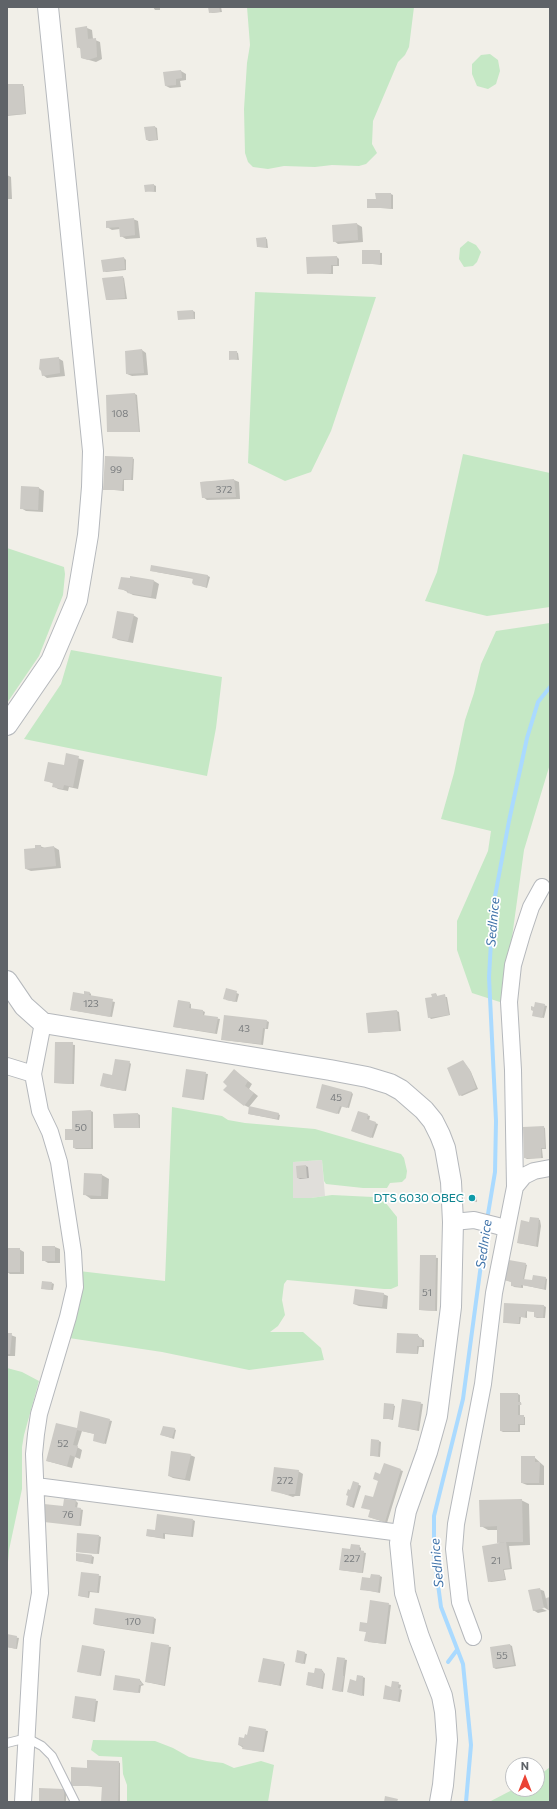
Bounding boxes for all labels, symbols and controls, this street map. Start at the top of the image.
house number: 108 [112,408,128,420]
house number: 99 [110,464,122,476]
house number: 372 [216,484,232,496]
water label: Sedlnice [483,897,503,947]
house number: 123 [83,998,99,1010]
house number: 43 [238,1023,250,1035]
house number: 45 [330,1092,342,1104]
house number: 50 [75,1122,87,1134]
place label: DTS 6030 OBEC [374,1191,464,1205]
marker: DTS 6030 OBEC [467,1193,477,1203]
water label: Sedlnice [473,1218,495,1270]
house number: 51 [422,1287,432,1299]
house number: 52 [57,1438,69,1450]
house number: 272 [277,1475,293,1487]
house number: 76 [62,1509,74,1521]
water label: Sedlnice [427,1538,447,1588]
house number: 227 [344,1553,360,1565]
house number: 21 [491,1555,501,1567]
house number: 170 [125,1616,141,1628]
house number: 55 [496,1650,508,1662]
north arrow [505,1757,545,1797]
text: N [521,1759,529,1772]

